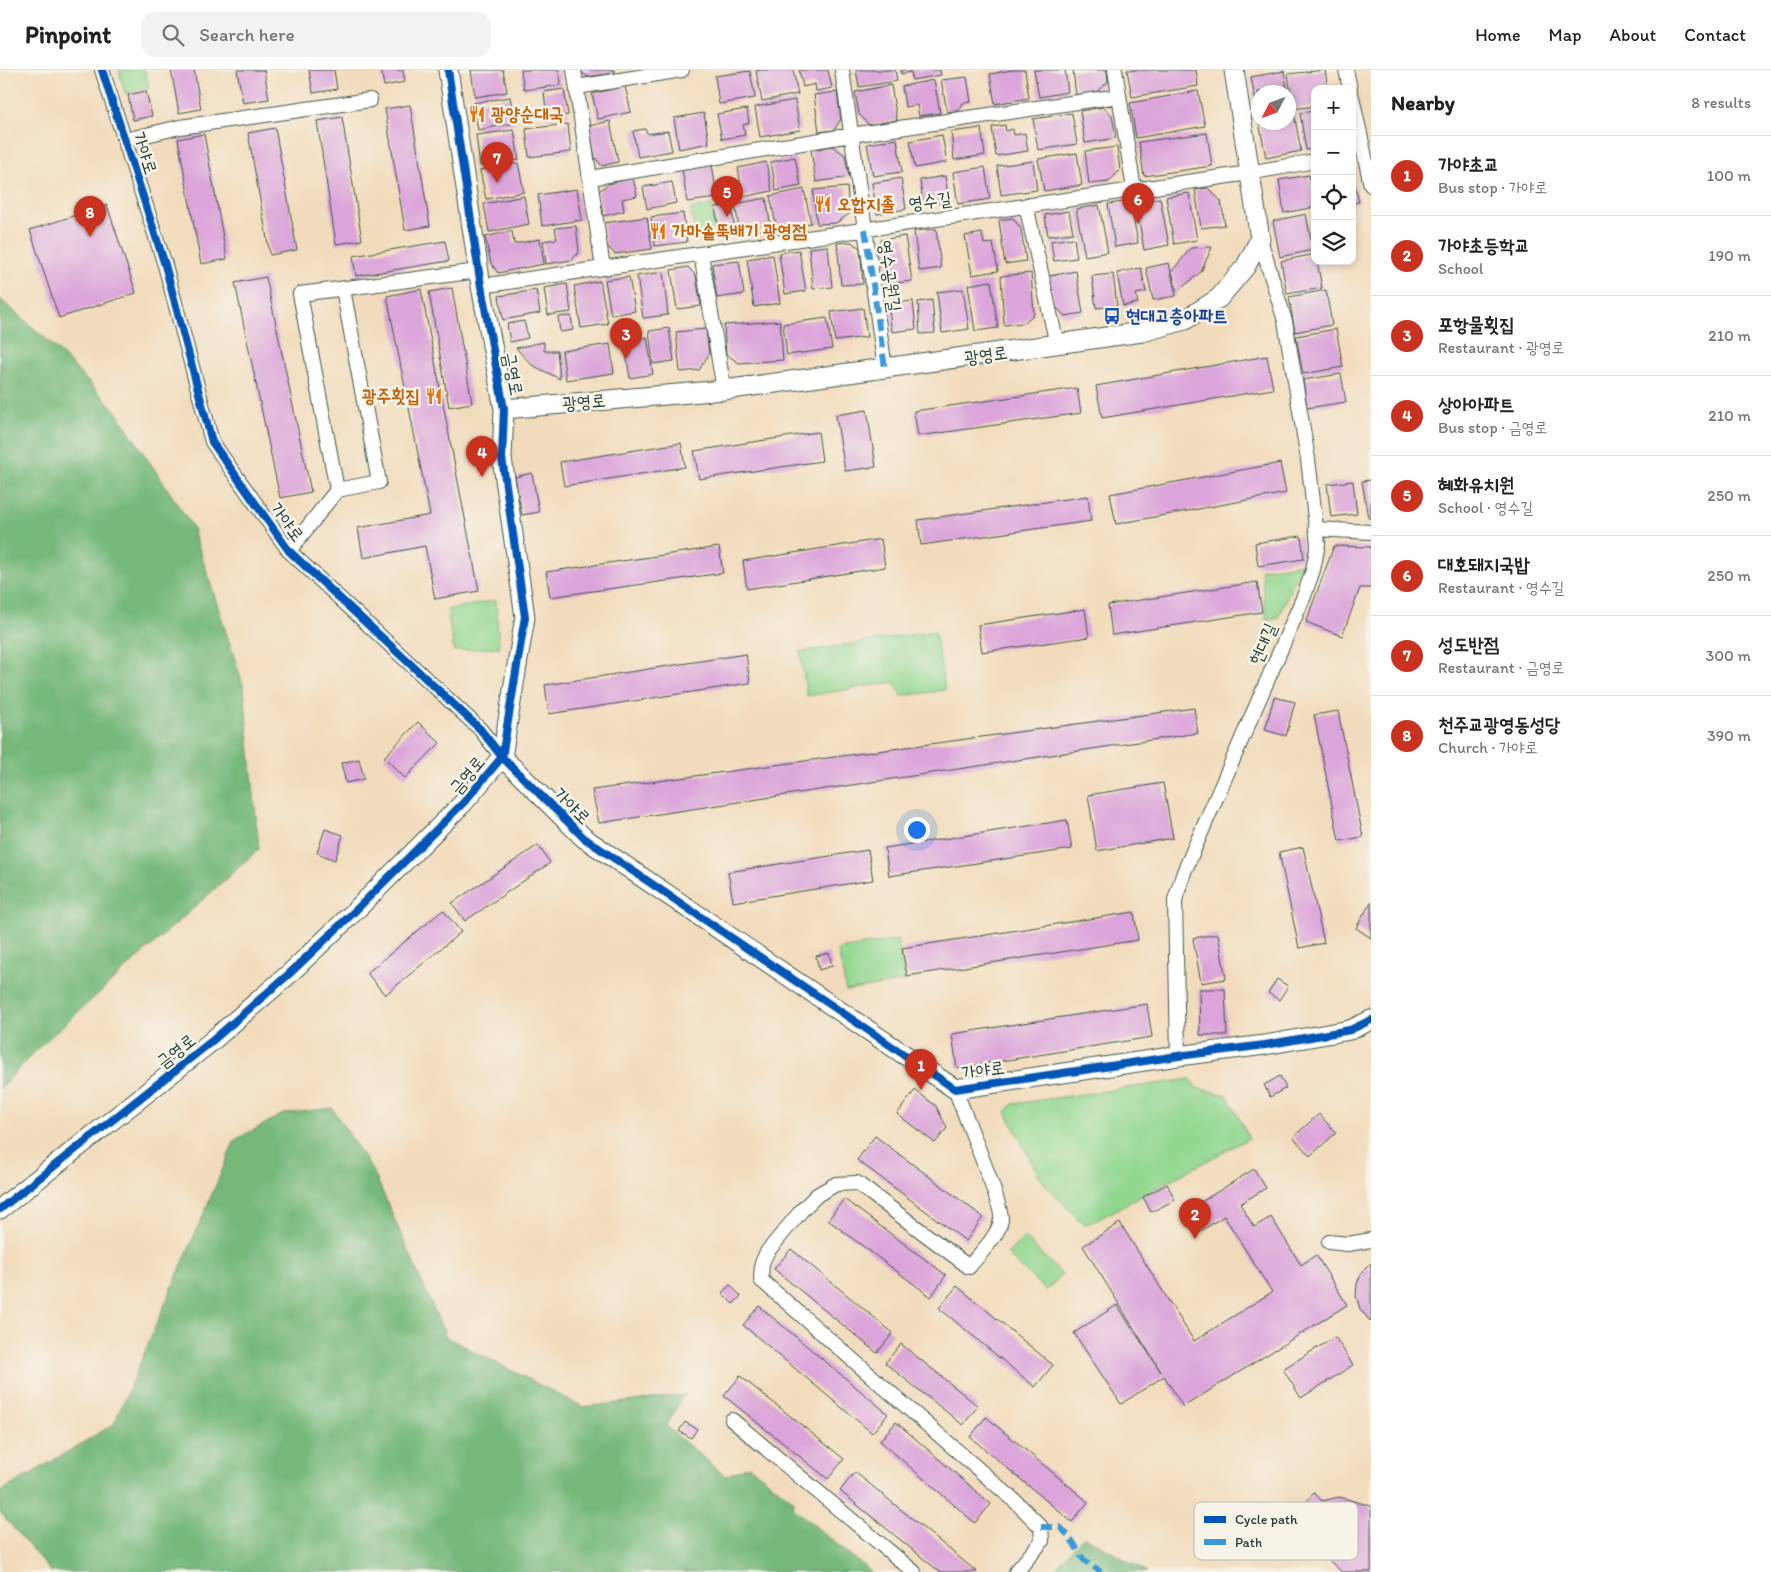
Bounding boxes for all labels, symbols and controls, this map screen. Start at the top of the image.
search box [141,12,491,57]
text: Pinpoint [25,20,111,49]
icon: search [159,21,187,49]
text: Search here [199,23,294,46]
text: Home [1475,24,1521,46]
text: Map [1549,24,1582,46]
text: About [1610,24,1656,46]
text: Contact [1684,24,1746,46]
north arrow [1251,85,1296,130]
map controls [1311,85,1356,265]
button: + [1311,85,1356,130]
text: Nearby [1391,90,1455,115]
text: 8 results [1691,93,1751,112]
place label: 광양순대국 [491,103,563,125]
restaurant icon: 광양순대국 [467,104,487,124]
street label: 가야로 [128,129,162,177]
button: − [1311,130,1356,175]
pin: 7 [481,142,513,183]
text: 가야초교 [1438,153,1499,176]
text: 1 [1403,166,1411,185]
text: 100 m [1707,166,1751,185]
button: locate [1311,175,1356,220]
pin: 5 [711,176,743,217]
text: Bus stop · 가야로 [1438,178,1547,197]
pin: 6 [1122,183,1154,224]
street label: 영수길 [907,187,954,215]
place label: 오합지졸 [837,193,895,215]
restaurant icon: 오합지졸 [813,194,833,214]
pin: 8 [74,196,106,237]
place label: 가마솥뚝배기 광영점 [672,220,807,242]
button: layers [1311,220,1356,265]
restaurant icon: 가마솥뚝배기 광영점 [648,221,668,241]
text: 가야초등학교 [1438,234,1530,257]
street label: 영수공원길 [874,239,906,314]
text: 2 [1403,246,1411,265]
text: 190 m [1708,246,1751,265]
text: School [1438,259,1484,278]
place label: 현대고층아파트 [1126,305,1227,327]
bus stop icon: 현대고층아파트 [1102,306,1122,326]
text: 포항물횟집 [1438,313,1514,336]
pin: 3 [610,318,642,359]
text: 3 [1403,326,1411,345]
text: 210 m [1708,326,1751,345]
text: Restaurant · 광영로 [1438,338,1564,357]
street label: 광영로 [963,341,1009,369]
street label: 금영로 [498,351,528,397]
place label: 광주횟집 [362,385,420,407]
restaurant icon: 광주횟집 [424,386,444,406]
street label: 광영로 [561,389,607,415]
text: 상아아파트 [1438,393,1514,416]
text: 4 [1402,406,1412,425]
text: 210 m [1708,406,1751,425]
text: Bus stop · 금영로 [1438,418,1547,437]
pin: 4 [466,436,498,477]
text: 혜화유치원 [1438,473,1514,496]
text: 5 [1403,486,1411,505]
text: 250 m [1707,486,1751,505]
street label: 가야로 [265,498,309,546]
text: School · 영수길 [1438,498,1533,517]
text: 대호돼지국밥 [1438,553,1530,576]
text: 6 [1403,566,1411,585]
text: 250 m [1707,566,1751,585]
text: Restaurant · 영수길 [1438,578,1564,597]
street label: 현대길 [1244,619,1282,668]
text: 성도반점 [1438,633,1499,656]
text: 7 [1403,646,1411,665]
text: 300 m [1706,646,1751,665]
text: Restaurant · 금영로 [1438,658,1564,677]
text: 천주교광영동성당 [1438,713,1560,736]
text: 8 [1403,726,1411,745]
text: 390 m [1707,726,1751,745]
text: Church · 가야로 [1438,738,1538,757]
street label: 금영로 [445,751,489,799]
street label: 가야로 [549,783,595,829]
your location [904,817,930,843]
street label: 금영로 [152,1029,200,1073]
pin: 1 [905,1049,937,1090]
street label: 가야로 [960,1056,1006,1084]
pin: 2 [1179,1198,1211,1239]
legend [1194,1502,1358,1560]
text: Cycle path [1235,1511,1298,1528]
text: Path [1235,1534,1262,1551]

